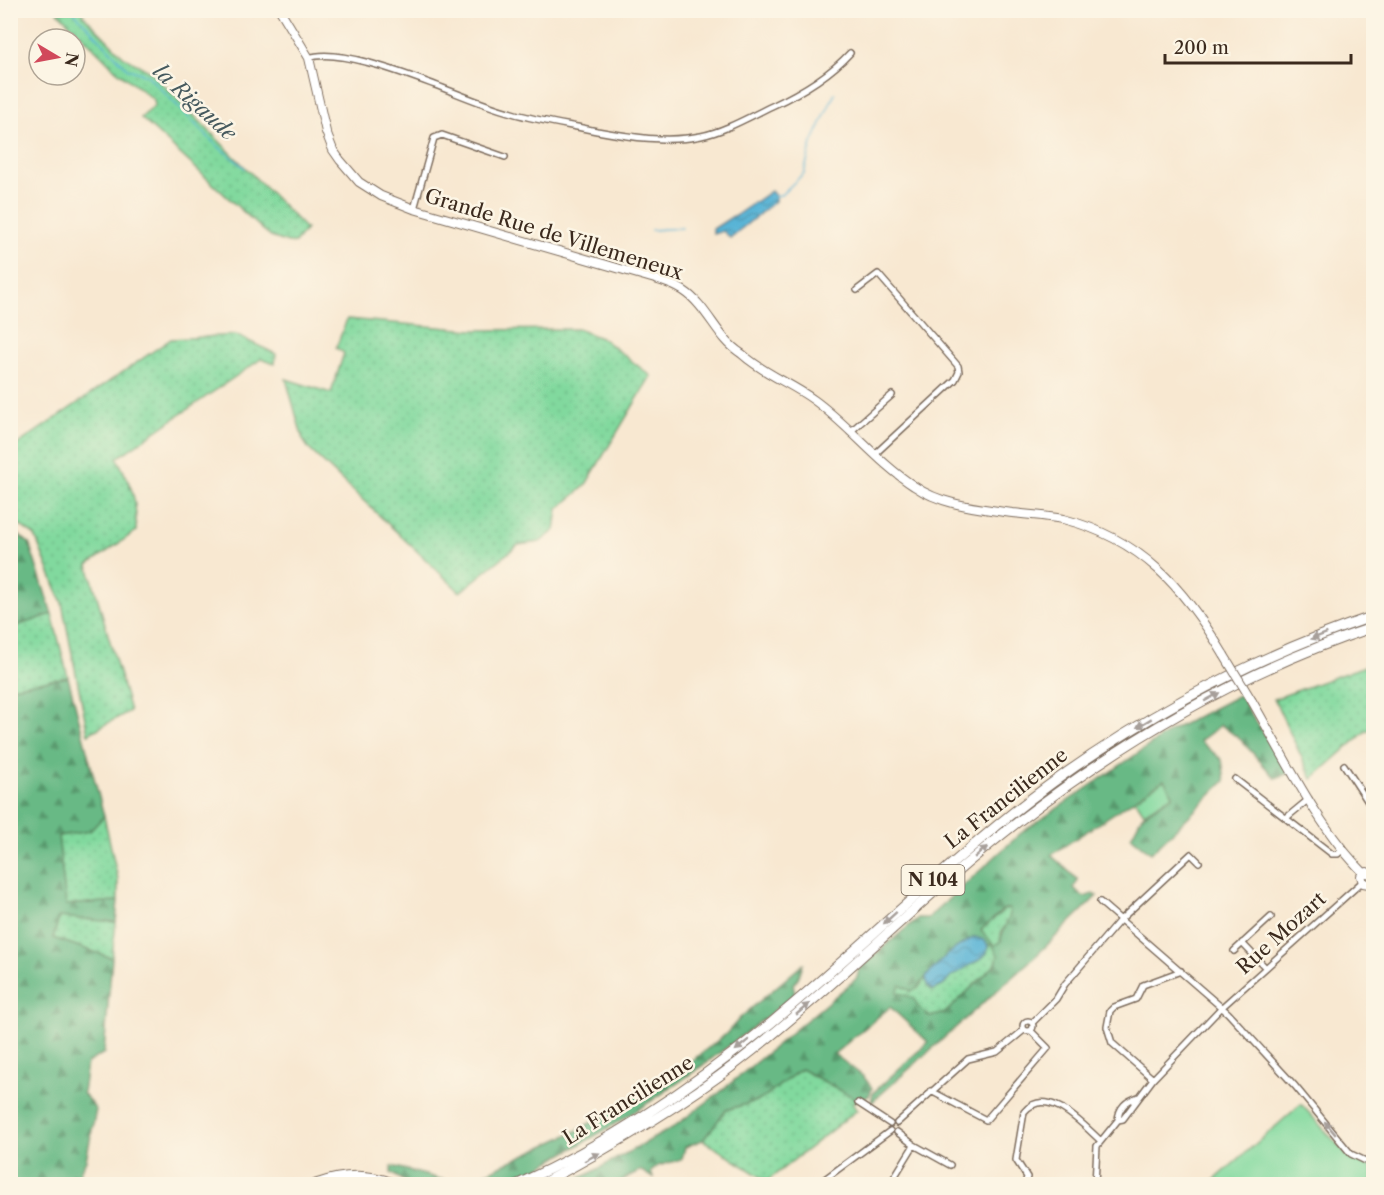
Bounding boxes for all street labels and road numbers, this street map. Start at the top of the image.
street label: Grande Rue de Villemeneux [422,183,686,285]
street label: La Francilienne [940,743,1072,853]
road number: N 104 [902,865,964,895]
street label: Rue Mozart [1231,887,1331,979]
street label: La Francilienne [558,1050,698,1150]

